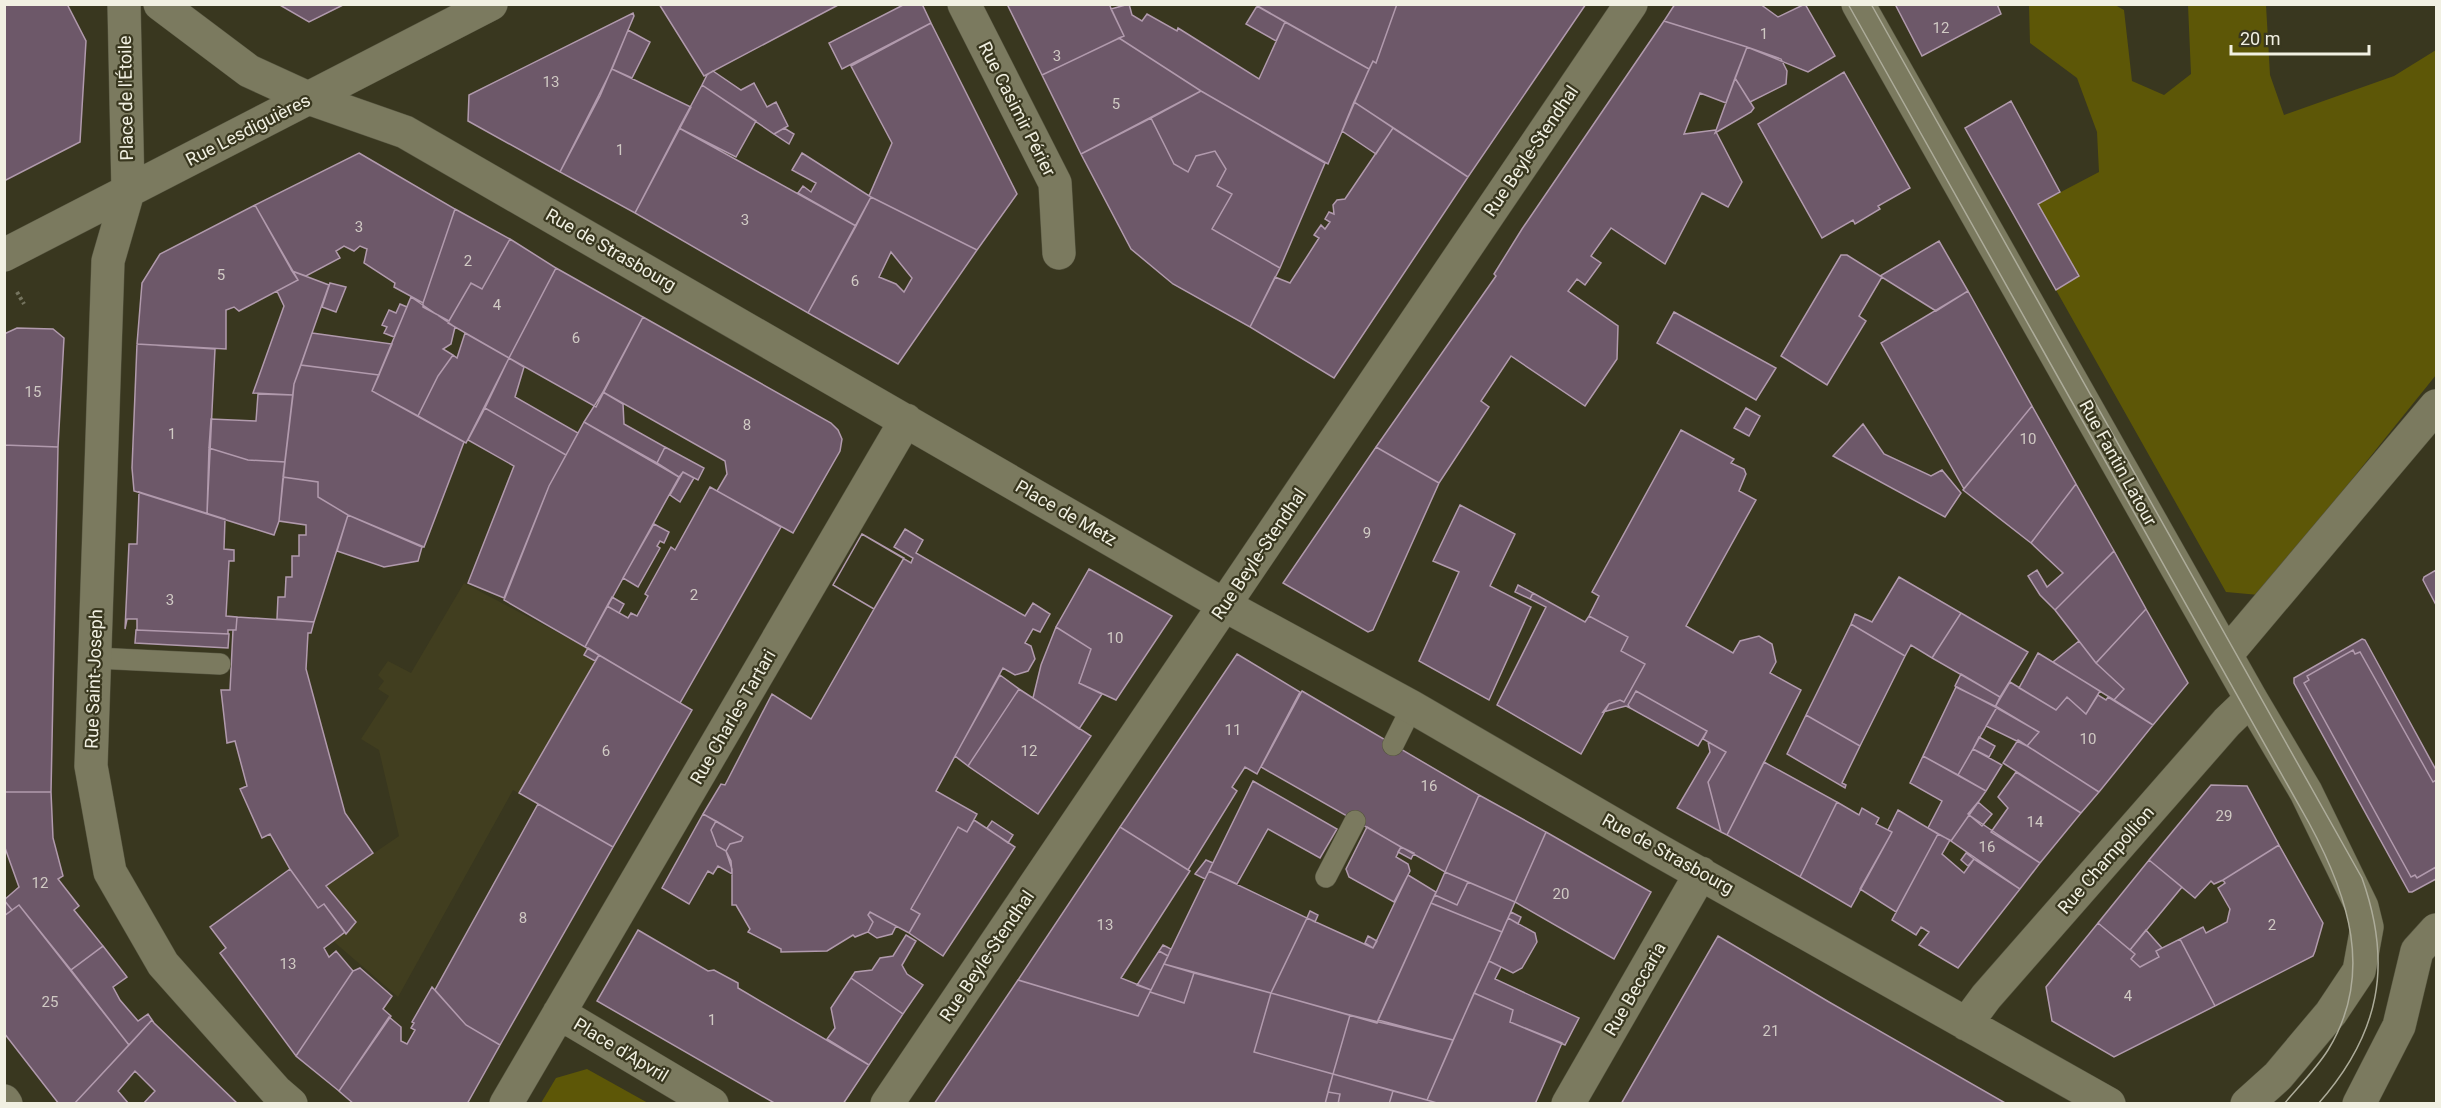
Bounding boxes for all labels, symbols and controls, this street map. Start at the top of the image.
scale bar [2231,18,2369,56]
house number: 12 [1933,19,1949,37]
house number: 1 [1760,25,1768,43]
text: 20 m [2240,28,2280,49]
street label: Place de l'Étoile [114,35,137,161]
street label: Rue Casimir Périer [975,38,1060,179]
house number: 3 [1053,47,1061,65]
house number: 13 [543,73,559,91]
street label: Rue Beyle-Stendhal [1479,81,1582,220]
street label: Rue Lesdiguières [182,89,313,170]
house number: 5 [1112,95,1120,113]
house number: 1 [616,141,624,159]
street label: Rue de Strasbourg [542,204,680,295]
house number: 3 [741,211,749,229]
house number: 3 [355,218,363,236]
house number: 2 [464,252,472,270]
house number: 5 [217,266,225,284]
house number: 6 [851,272,859,290]
house number: 4 [493,296,502,314]
house number: 6 [572,329,580,347]
house number: 15 [25,383,41,401]
street label: Rue Fantin Latour [2075,396,2162,529]
house number: 8 [743,416,751,434]
house number: 1 [168,425,176,443]
house number: 10 [2020,430,2036,448]
street label: Place de Metz [1012,475,1121,550]
street label: Rue Beyle-Stendhal [1207,484,1310,623]
house number: 9 [1363,524,1371,542]
house number: 2 [690,586,698,604]
house number: 3 [166,591,174,609]
street label: Rue Saint-Joseph [81,609,106,749]
house number: 10 [1107,629,1123,647]
street label: Rue Charles Tartari [685,646,780,788]
house number: 11 [1225,721,1241,739]
house number: 10 [2080,730,2096,748]
house number: 6 [602,742,610,760]
house number: 12 [1021,742,1037,760]
house number: 16 [1421,777,1437,795]
street label: Rue Champollion [2053,801,2158,918]
house number: 29 [2216,807,2232,825]
street label: Rue de Strasbourg [1599,809,1738,898]
house number: 14 [2027,813,2044,831]
house number: 16 [1979,838,1995,856]
house number: 12 [32,874,48,892]
house number: 20 [1553,885,1569,903]
street label: Rue Beyle-Stendhal [935,886,1038,1025]
house number: 8 [519,909,527,927]
house number: 13 [1097,916,1113,934]
house number: 2 [2268,916,2276,934]
street label: Rue Beccaria [1599,938,1670,1039]
house number: 13 [280,955,296,973]
house number: 4 [2124,987,2133,1005]
house number: 25 [42,993,58,1011]
house number: 1 [708,1011,716,1029]
street label: Place d'Apvril [570,1013,672,1086]
house number: 21 [1763,1022,1779,1040]

